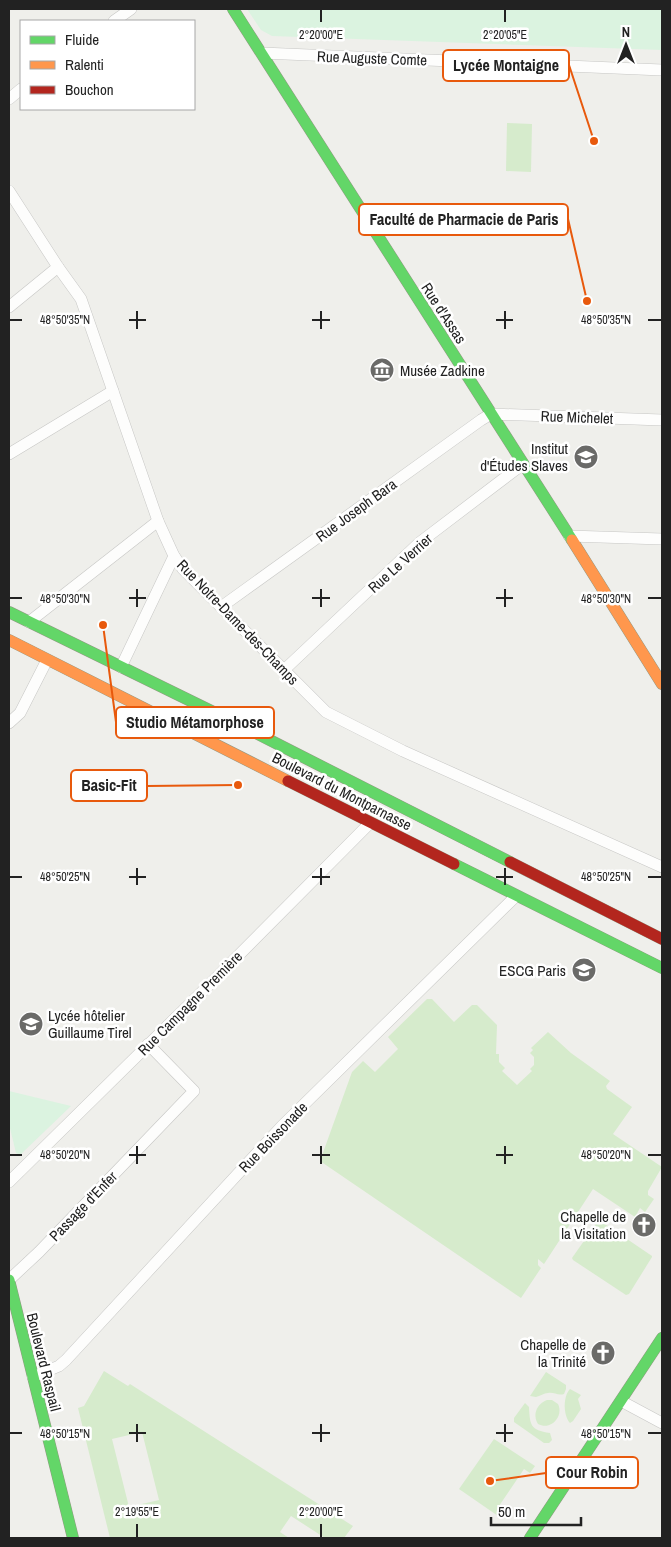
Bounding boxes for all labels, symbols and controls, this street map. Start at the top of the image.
legend [20,20,195,110]
north arrow [601,20,651,70]
text: N [622,23,630,41]
text: 2°20'00"E [299,27,343,43]
text: 2°20'05"E [483,27,527,43]
text: Fluide [65,29,99,50]
street label: Rue Auguste Comte [317,46,428,70]
callout: Lycée Montaigne [443,50,569,81]
text: Ralenti [65,54,104,75]
text: Lycée Montaigne [453,54,559,76]
text: Bouchon [65,79,114,100]
callout: Faculté de Pharmacie de Paris [359,204,568,235]
text: Faculté de Pharmacie de Paris [370,208,558,230]
street label: Rue d'Assas [416,278,472,348]
text: 48°50'35"N [40,312,90,328]
text: 48°50'35"N [581,312,631,328]
museum icon: Musée Zadkine [369,357,395,383]
place label: Musée Zadkine [400,360,485,381]
street label: Rue Michelet [540,405,614,429]
place label: Institut d'Études Slaves [480,438,569,476]
school or university icon: Institut d'Études Slaves [573,444,599,470]
street label: Rue Joseph Bara [311,473,401,546]
street label: Rue Le Verrier [363,528,437,598]
street label: Rue Notre-Dame-des-Champs [173,555,303,689]
text: 48°50'30"N [40,591,90,607]
text: 48°50'30"N [581,591,631,607]
callout: Studio Métamorphose [116,707,274,738]
text: Studio Métamorphose [126,711,264,733]
street label: Boulevard du Montparnasse [269,747,415,835]
callout: Basic-Fit [71,770,147,801]
text: Basic-Fit [81,774,137,796]
text: 48°50'25"N [40,869,90,885]
text: 48°50'25"N [581,869,631,885]
street label: Rue Campagne Première [133,946,247,1060]
school or university icon: ESCG Paris [571,957,597,983]
place label: ESCG Paris [499,960,566,981]
place label: Lycée hôtelier Guillaume Tirel [48,1005,132,1043]
school or university icon: Lycée hôtelier Guillaume Tirel [18,1011,44,1037]
street label: Rue Boissonade [234,1097,312,1177]
text: 48°50'20"N [40,1147,90,1163]
text: 48°50'20"N [581,1147,631,1163]
street label: Passage d'Enfer [44,1166,122,1246]
place label: Chapelle de la Visitation [560,1206,626,1244]
church icon: Chapelle de la Visitation [631,1212,657,1238]
street label: Boulevard Raspail [22,1311,66,1413]
place label: Chapelle de la Trinité [520,1334,586,1372]
church icon: Chapelle de la Trinité [590,1340,616,1366]
text: 48°50'15"N [40,1426,90,1442]
text: 48°50'15"N [581,1426,631,1442]
callout: Cour Robin [546,1457,638,1488]
text: Cour Robin [556,1461,628,1483]
scale bar [491,1494,581,1526]
text: 50 m [498,1501,525,1522]
text: 2°19'55"E [115,1504,159,1520]
text: 2°20'00"E [299,1504,343,1520]

